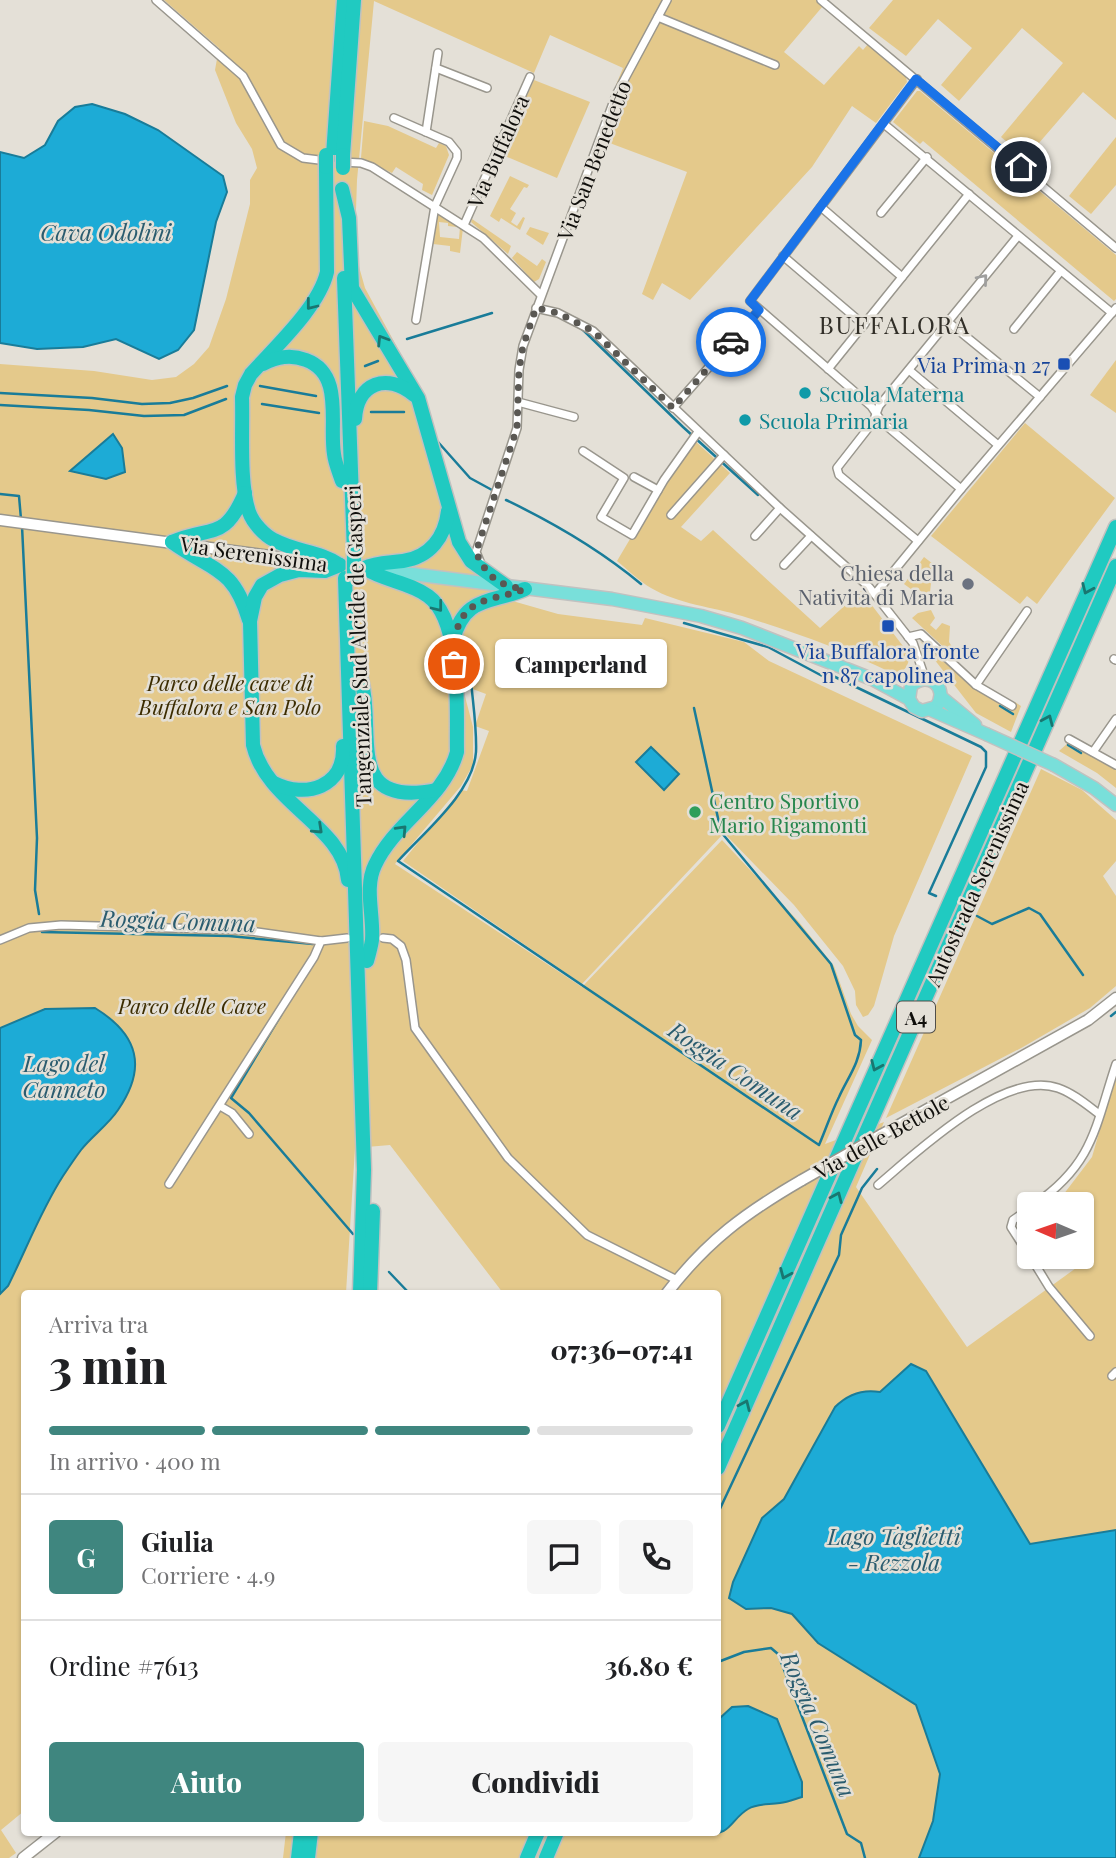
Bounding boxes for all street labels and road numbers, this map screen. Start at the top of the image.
street label: Via San Benedetto [549,76,636,245]
street label: Via Buffalora [459,90,535,213]
street label: Tangenziale Sud Alcide de Gasperi [337,484,377,808]
street label: Via Serenissima [178,529,330,577]
street label: Autostrada Serenissima [918,775,1034,991]
road number: A4 [897,1001,935,1032]
street label: Via delle Bettole [808,1087,953,1185]

